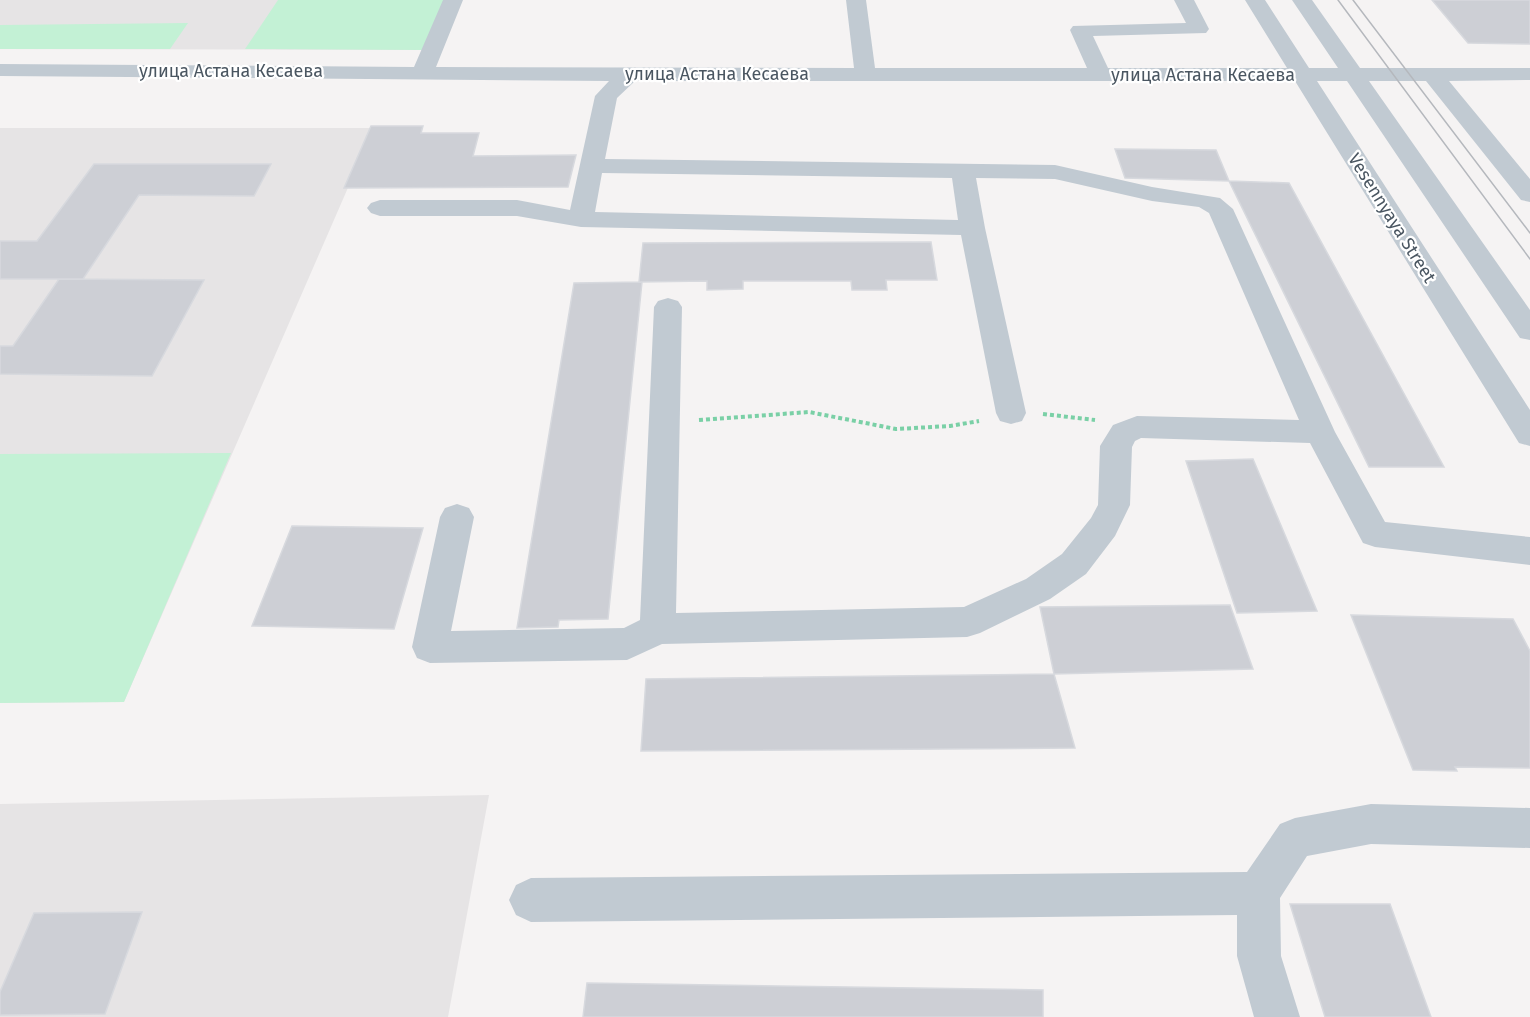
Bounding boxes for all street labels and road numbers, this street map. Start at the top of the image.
street label: улица Астана Кесаева [139,60,323,82]
street label: улица Астана Кесаева [625,63,809,85]
street label: улица Астана Кесаева [1111,64,1295,86]
street label: Vesennyaya Street [1343,149,1441,287]

